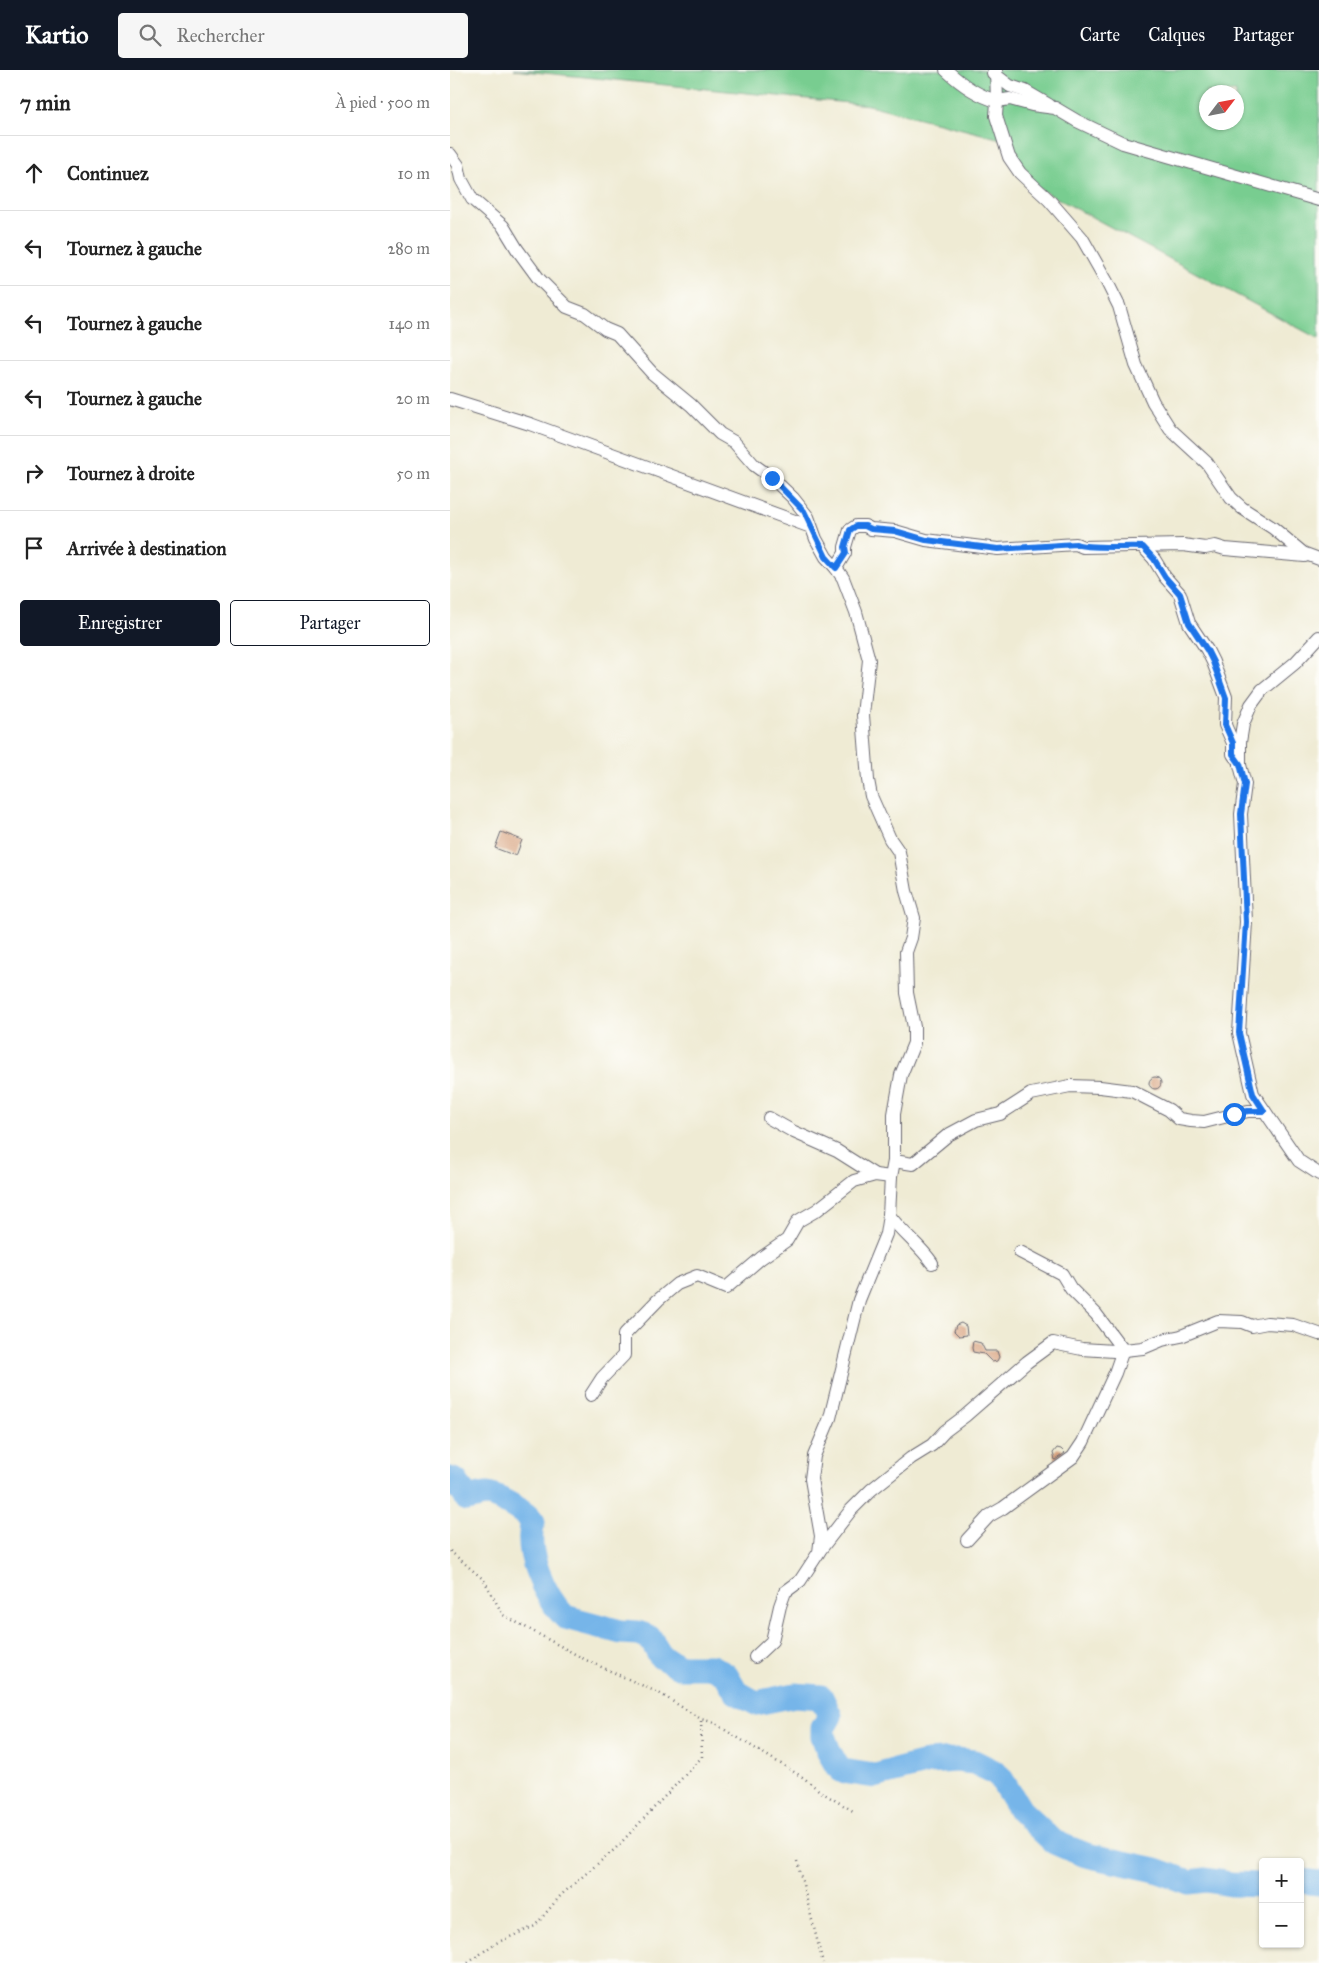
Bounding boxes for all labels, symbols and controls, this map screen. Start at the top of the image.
search box [118,13,468,58]
text: Kartio [25,20,88,50]
icon: search [136,21,164,49]
text: Rechercher [176,24,265,47]
text: Carte [1080,24,1120,46]
text: Calques [1148,24,1205,46]
text: Partager [1233,24,1294,46]
north arrow [1199,85,1244,130]
text: 7 min [20,90,71,116]
text: À pied · 500 m [335,93,430,112]
icon: ahead [20,159,48,187]
text: Continuez [67,162,149,185]
text: 10 m [398,164,430,183]
icon: left [20,234,48,262]
text: Tournez à gauche [67,237,202,260]
text: 280 m [387,239,430,258]
icon: left [20,309,48,337]
text: Tournez à gauche [67,312,202,335]
text: 140 m [389,314,430,333]
icon: left [20,384,48,412]
text: Tournez à gauche [67,387,202,410]
text: 20 m [396,389,430,408]
icon: right [20,459,48,487]
text: Tournez à droite [67,462,195,485]
text: 50 m [396,464,430,483]
route end [761,467,784,490]
icon: arrive [20,534,48,562]
text: Arrivée à destination [67,537,226,560]
button: Enregistrer [20,600,220,646]
button: Partager [230,600,430,646]
route start [1223,1103,1246,1126]
map controls [1259,1858,1304,1948]
button: + [1259,1858,1304,1903]
button: − [1259,1903,1304,1948]

